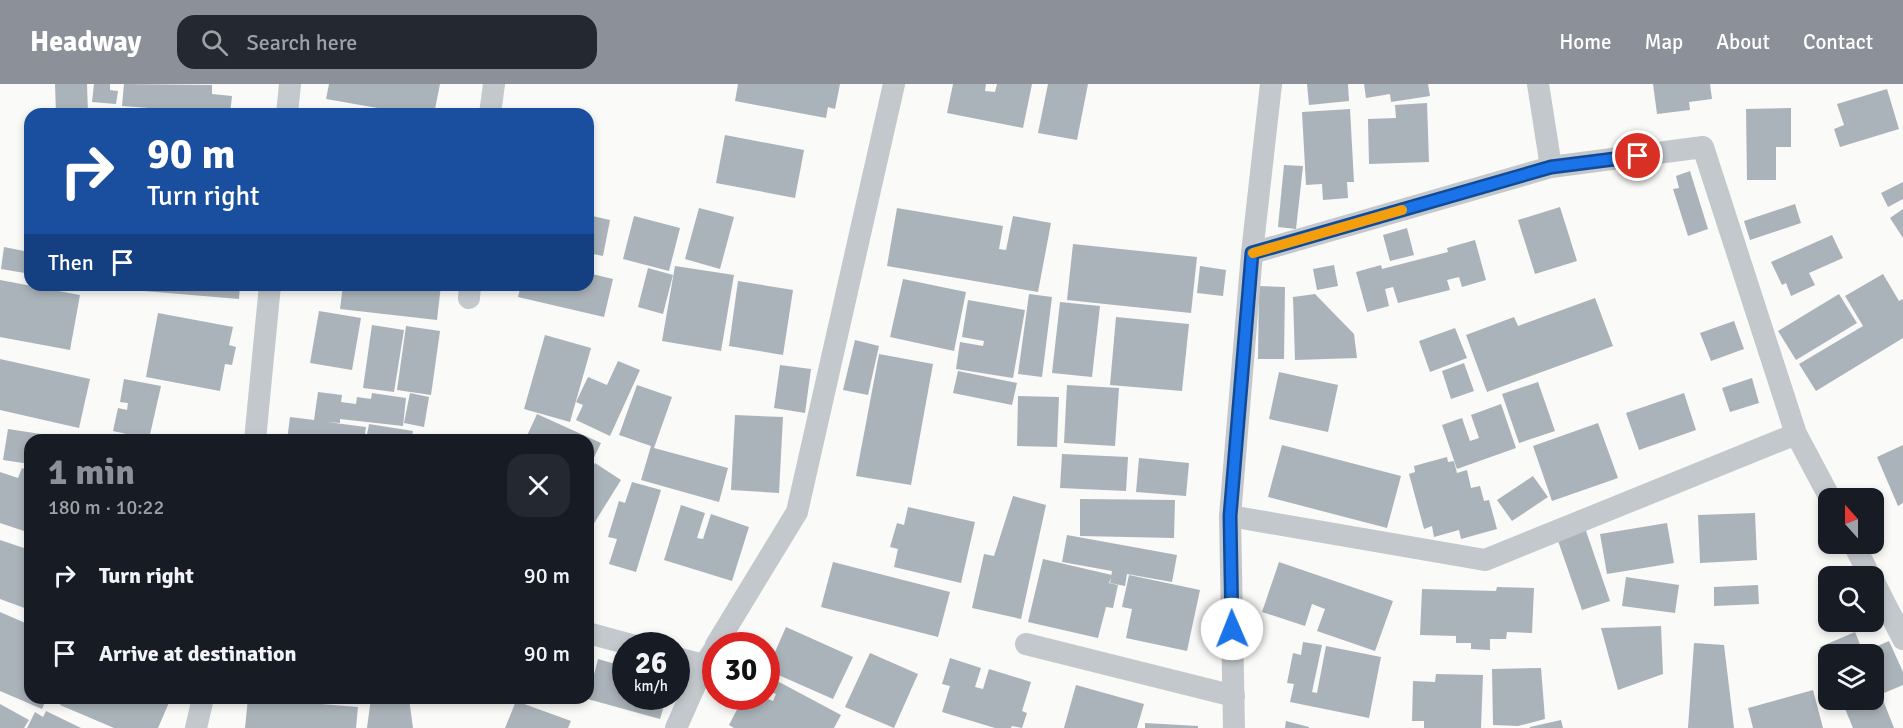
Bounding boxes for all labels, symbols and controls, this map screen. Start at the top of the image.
search box [177,15,597,69]
text: Headway [30,25,141,59]
icon: search [198,26,231,59]
text: Search here [246,29,357,56]
text: Home [1559,29,1612,55]
text: Map [1645,29,1683,55]
text: About [1716,29,1770,55]
text: Contact [1803,29,1873,55]
text: 90 m [147,129,236,180]
pin [1612,130,1663,181]
icon: right [48,132,126,210]
icon: arrive [1621,139,1654,172]
text: Turn right [147,180,260,213]
icon: arrive [106,246,139,279]
text: Then [48,249,94,276]
text: 1 min [48,450,135,495]
button: close [507,454,570,517]
north arrow [1818,488,1884,554]
map controls [1818,488,1884,710]
text: 180 m · 10:22 [48,495,164,520]
icon: right [48,559,81,592]
text: Turn right [99,562,194,589]
text: 90 m [524,562,570,589]
button: search [1818,566,1884,632]
position arrow [1200,597,1264,661]
speed limit sign: 30 [702,632,780,710]
icon: arrive [48,637,81,670]
text: Arrive at destination [99,640,296,667]
text: 90 m [524,640,570,667]
button: layers [1818,644,1884,710]
text: 26 [635,645,667,682]
text: km/h [634,677,668,695]

